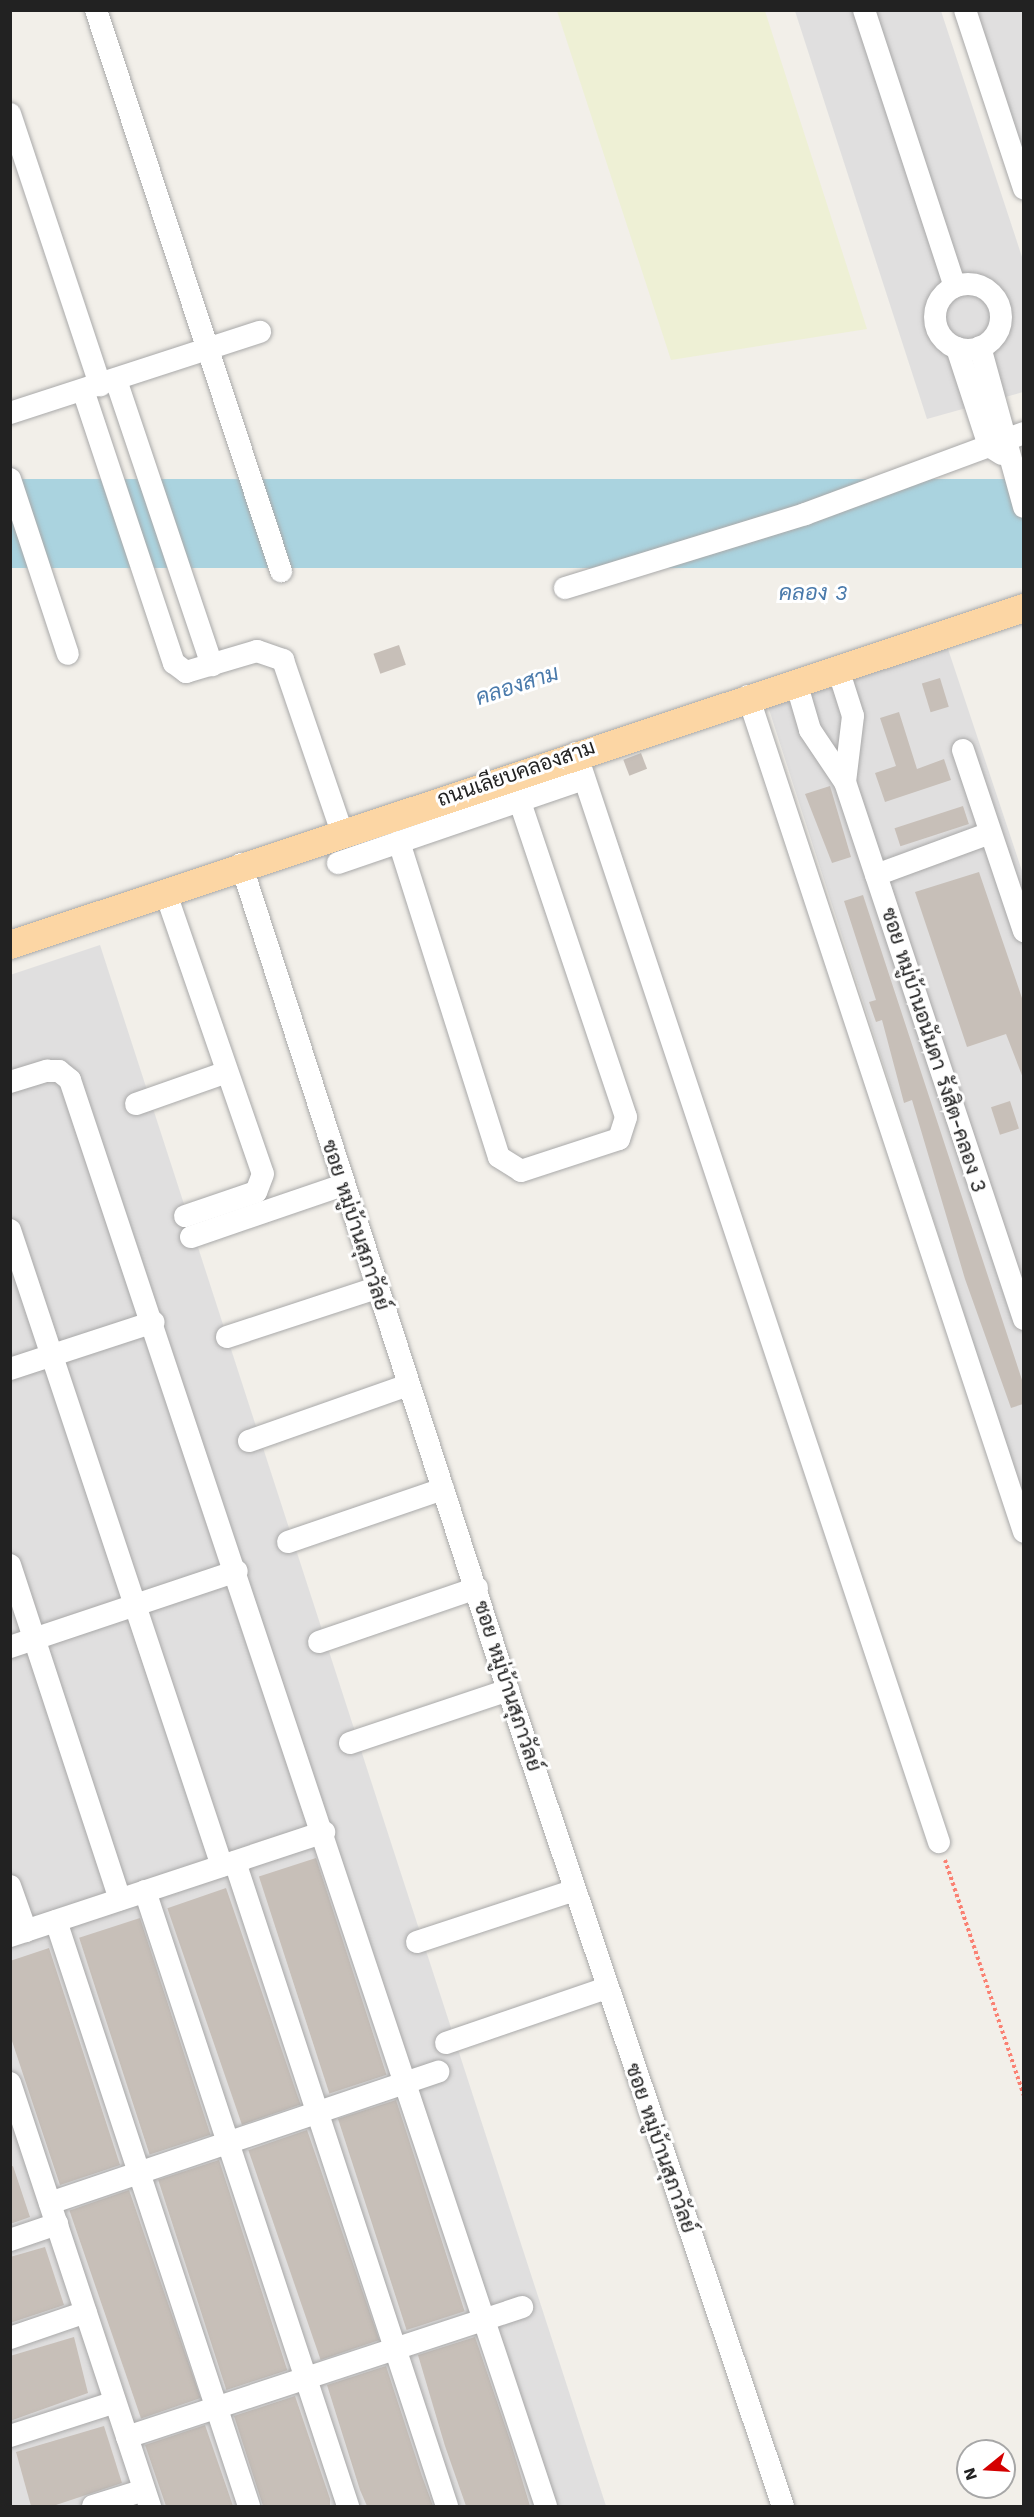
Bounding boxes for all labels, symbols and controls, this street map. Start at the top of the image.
water label: คลอง 3 [779,580,847,606]
water label: คลองสาม [472,659,562,711]
street label: ถนนเลียบคลองสาม [434,734,598,812]
street label: ซอย หมู่บ้านอนันดา รังสิต-คลอง 3 [876,904,992,1196]
street label: ซอย หมู่บ้านสุภาวัลย์ [317,1136,395,1314]
street label: ซอย หมู่บ้านสุภาวัลย์ [469,1597,547,1775]
street label: ซอย หมู่บ้านสุภาวัลย์ [620,2060,702,2236]
north arrow [956,2439,1016,2499]
text: N [959,2466,981,2483]

